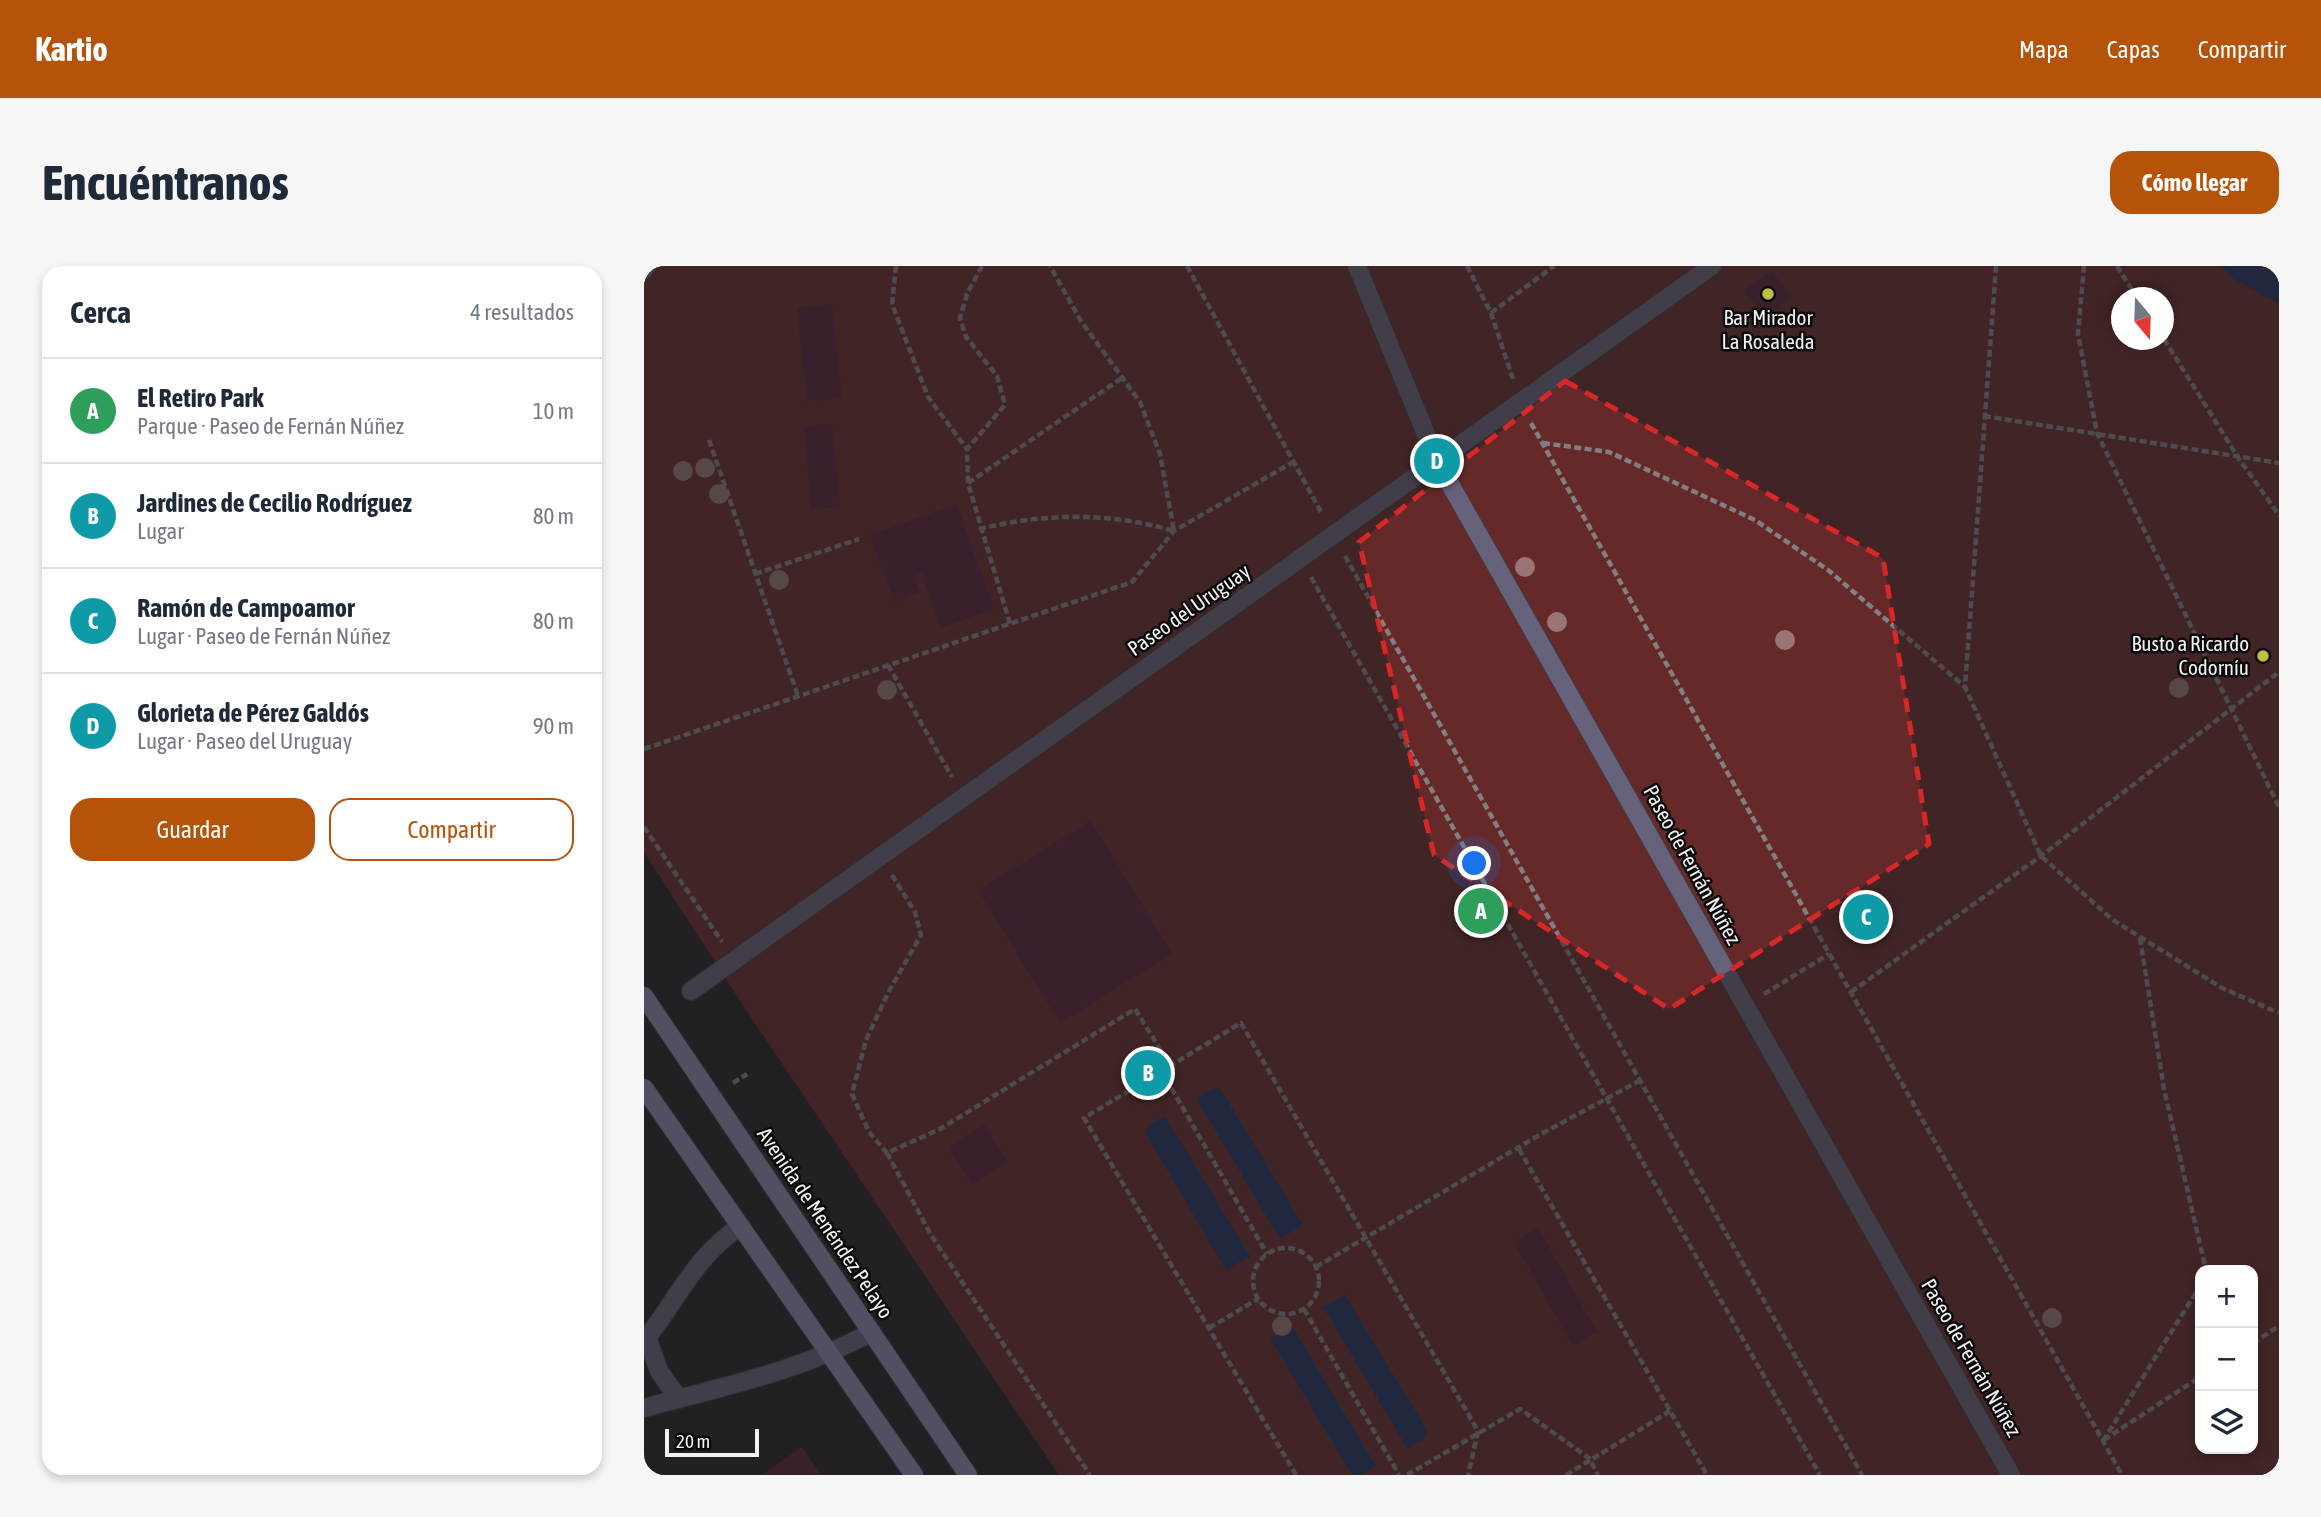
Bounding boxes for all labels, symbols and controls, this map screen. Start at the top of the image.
text: Kartio [35,30,108,68]
text: Mapa [2019,36,2069,63]
text: Capas [2107,36,2160,63]
text: Compartir [2198,36,2286,63]
button: Cómo llegar [2110,151,2279,214]
text: Encuéntranos [42,154,289,210]
marker: Bar Mirador La Rosaleda [1760,286,1776,302]
north arrow [2111,287,2174,350]
text: Cerca [70,295,131,329]
text: 4 resultados [470,299,574,325]
place label: Bar Mirador La Rosaleda [1722,305,1814,353]
text: El Retiro Park [137,383,264,413]
text: A [87,398,99,424]
text: 10 m [533,398,574,424]
text: Parque · Paseo de Fernán Núñez [137,413,404,439]
pin: D [1414,435,1460,487]
text: Jardines de Cecilio Rodríguez [137,488,412,518]
text: B [88,503,98,529]
text: 80 m [533,503,574,529]
text: Lugar [137,518,184,544]
street label: Paseo del Uruguay [1123,558,1254,660]
text: Ramón de Campoamor [137,593,355,623]
text: C [88,608,98,634]
text: 80 m [533,608,574,634]
text: Lugar · Paseo de Fernán Núñez [137,623,390,649]
place label: Busto a Ricardo Codorníu [2131,631,2249,679]
marker: Busto a Ricardo Codorníu [2255,648,2271,664]
text: Glorieta de Pérez Galdós [137,698,369,728]
text: D [87,713,99,739]
text: 90 m [533,713,574,739]
text: Lugar · Paseo del Uruguay [137,728,352,754]
street label: Paseo de Fernán Núñez [1639,781,1747,949]
button: Guardar [70,798,315,861]
button: Compartir [329,798,574,861]
your location [1457,846,1491,880]
pin: A [1458,885,1504,937]
pin: C [1843,891,1889,943]
pin: B [1125,1047,1171,1099]
street label: Avenida de Menéndez Pelayo [753,1122,899,1322]
map controls [2195,1265,2258,1454]
button: + [2195,1265,2258,1328]
street label: Paseo de Fernán Núñez [1917,1274,2027,1441]
button: − [2195,1328,2258,1391]
button: layers [2195,1391,2258,1454]
scale bar [665,1426,760,1458]
text: 20 m [676,1430,710,1452]

